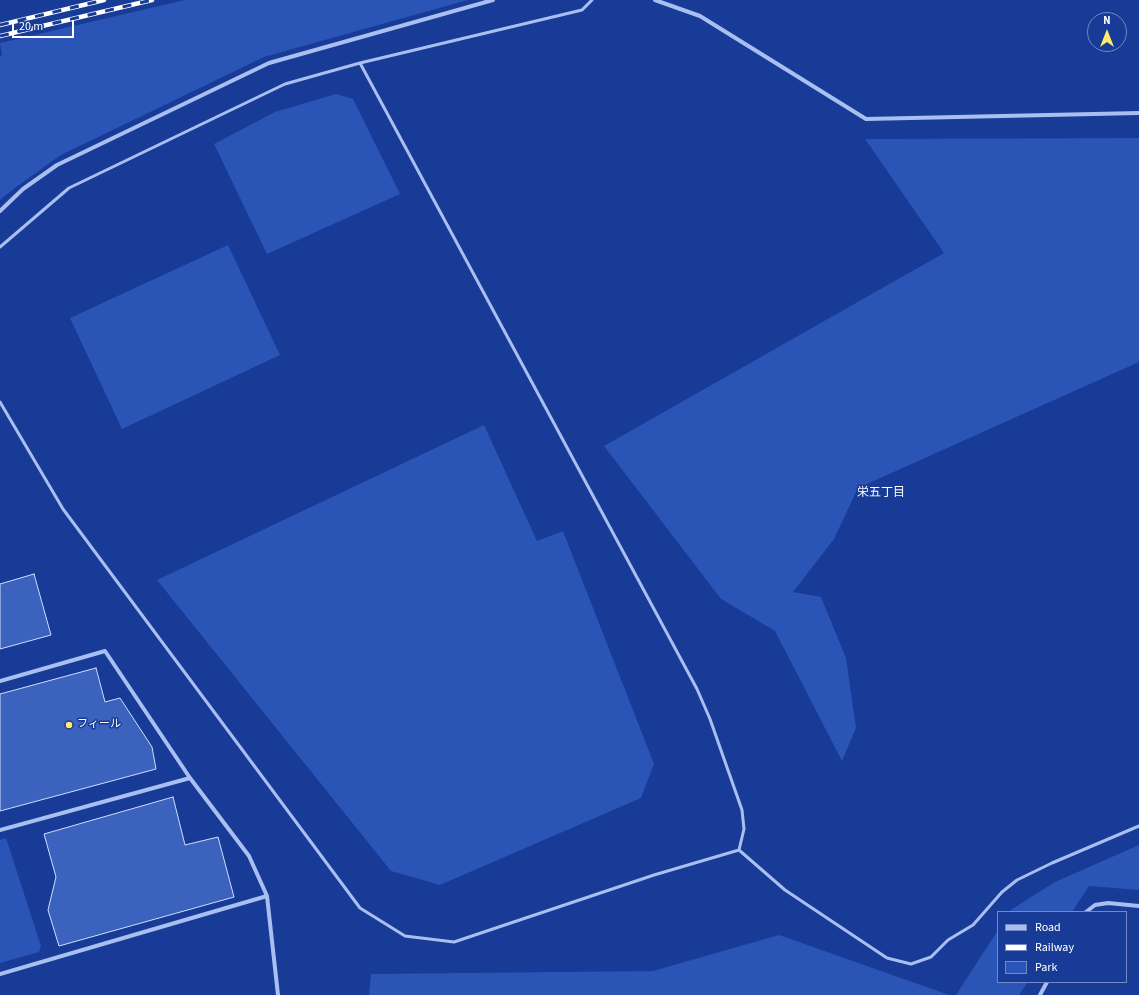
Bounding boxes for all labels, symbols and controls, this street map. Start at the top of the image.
scale bar [14,12,76,38]
north arrow [1087,12,1127,52]
text: N [1103,13,1111,28]
text: 20 m [19,18,43,35]
district label: 栄五丁目 [857,486,905,500]
place label: フィール [77,718,121,732]
marker: フィール [64,720,74,730]
legend [997,911,1127,983]
text: Road [1035,919,1061,936]
text: Railway [1035,939,1074,956]
text: Park [1035,959,1057,976]

